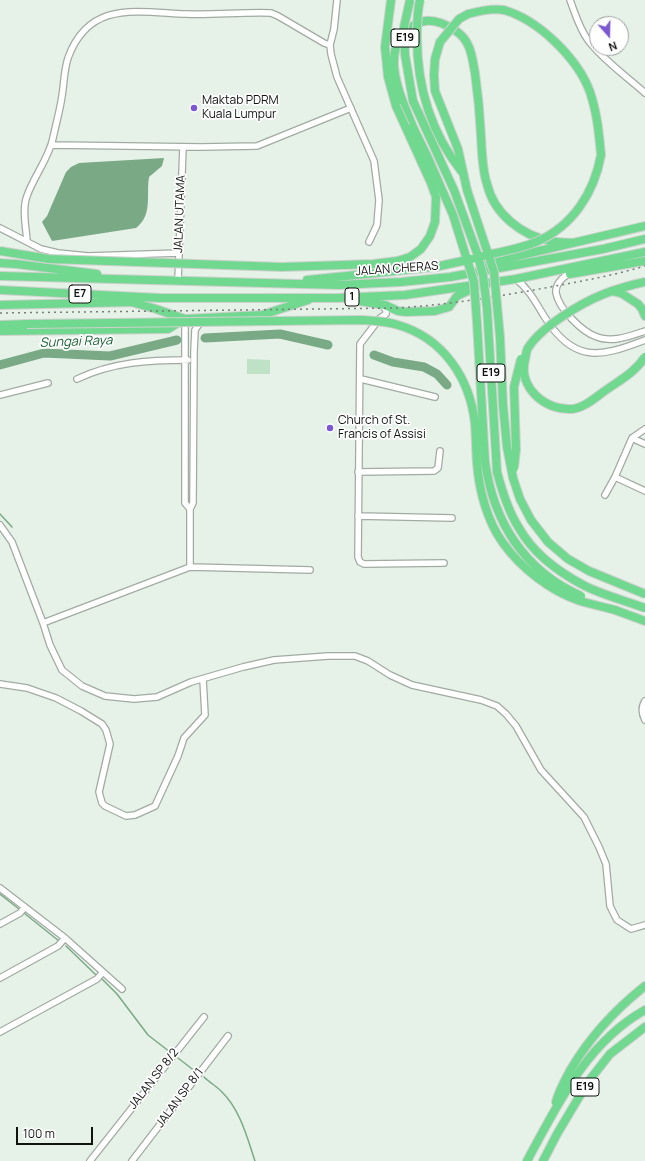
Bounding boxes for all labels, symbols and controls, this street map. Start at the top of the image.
north arrow [589,16,629,56]
road number: E19 [391,29,419,47]
text: N [607,38,619,55]
place label: Maktab PDRM Kuala Lumpur [202,94,279,122]
marker: Maktab PDRM Kuala Lumpur [189,103,199,113]
street label: JALAN UTAMA [171,175,189,253]
street label: JALAN CHERAS [355,259,439,279]
road number: E7 [69,285,91,303]
road number: 1 [345,288,359,306]
water label: Sungai Raya [39,333,113,351]
road number: E19 [477,364,505,382]
place label: Church of St. Francis of Assisi [338,414,426,442]
marker: Church of St. Francis of Assisi [325,423,335,433]
street label: JALAN SP 8/2 [126,1046,182,1112]
street label: JALAN SP 8/1 [153,1065,207,1131]
road number: E19 [571,1078,599,1096]
scale bar [18,1119,95,1145]
text: 100 m [23,1125,55,1142]

